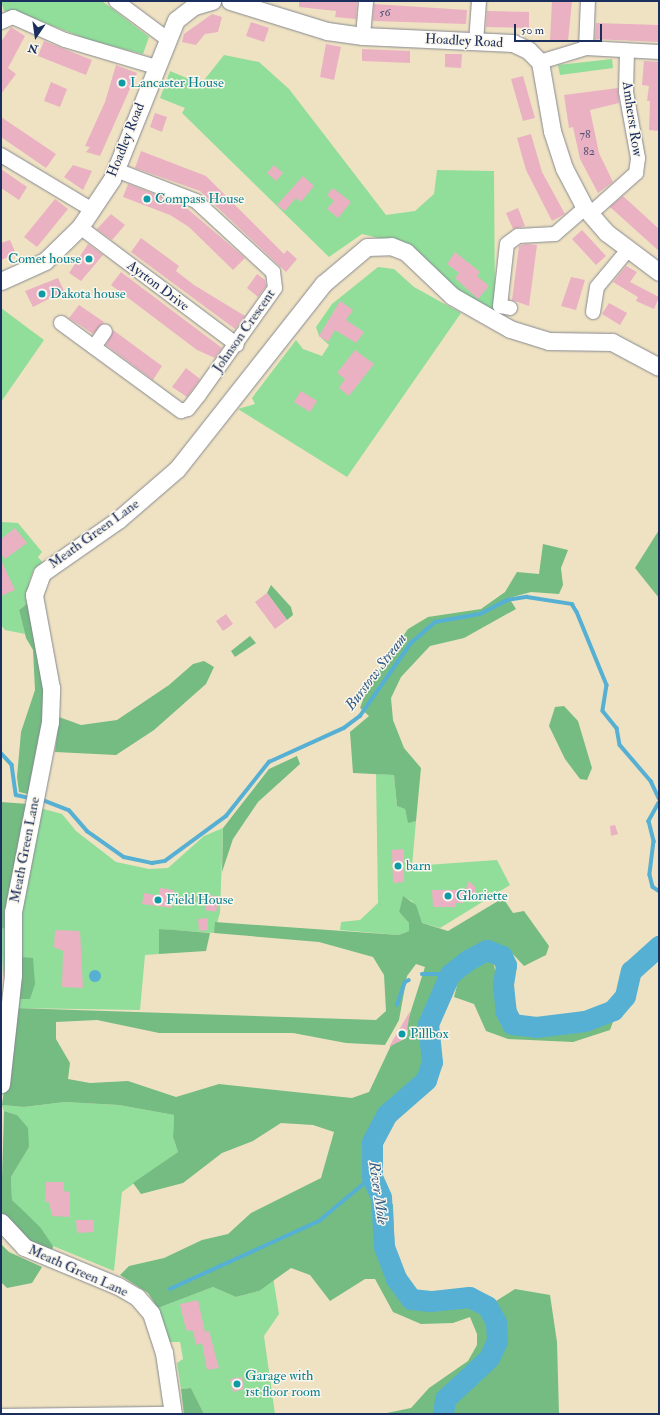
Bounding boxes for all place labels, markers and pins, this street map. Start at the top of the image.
place label: Lancaster House [130,75,224,91]
marker: Lancaster House [117,78,127,88]
place label: Compass House [155,191,244,207]
marker: Compass House [142,194,152,204]
place label: Comet house [8,251,81,267]
marker: Comet house [84,254,94,264]
place label: Dakota house [50,286,126,302]
marker: Dakota house [37,289,47,299]
place label: barn [406,858,431,874]
marker: barn [393,861,403,871]
place label: Gloriette [456,888,508,904]
marker: Gloriette [443,891,453,901]
place label: Field House [166,892,233,908]
marker: Field House [153,895,163,905]
place label: Pillbox [410,1026,449,1042]
marker: Pillbox [397,1029,407,1039]
place label: Garage with 1st floor room [245,1368,321,1400]
marker: Garage with 1st floor room [232,1379,242,1389]

